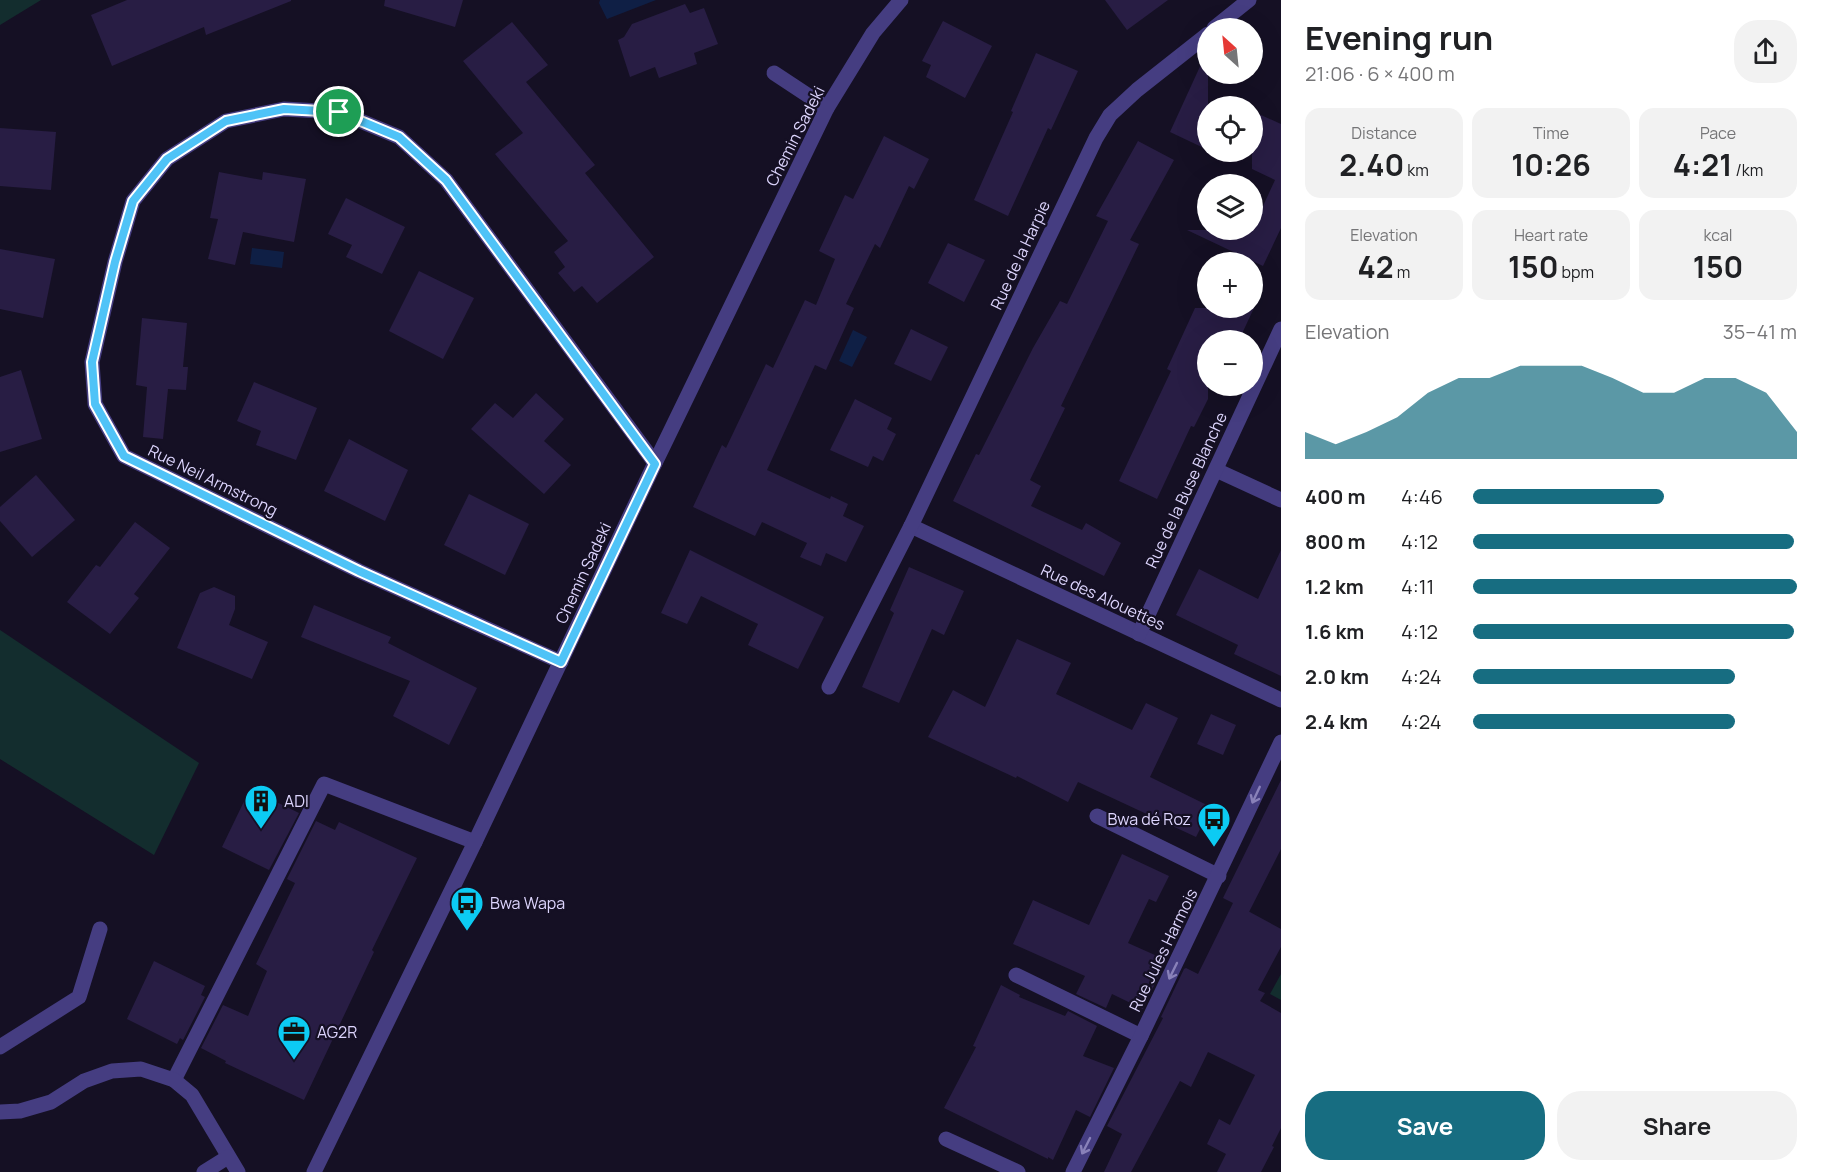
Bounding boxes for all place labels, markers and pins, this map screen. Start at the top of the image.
pin [313,86,364,137]
building icon: ADI [243,783,279,830]
place label: ADI [284,790,309,812]
bus stop icon: Bwa dé Roz [1196,801,1232,848]
place label: Bwa dé Roz [1108,808,1191,830]
bus stop icon: Bwa Wapa [449,885,485,932]
place label: Bwa Wapa [490,892,565,914]
office icon: AG2R [276,1014,312,1061]
place label: AG2R [317,1021,357,1043]

